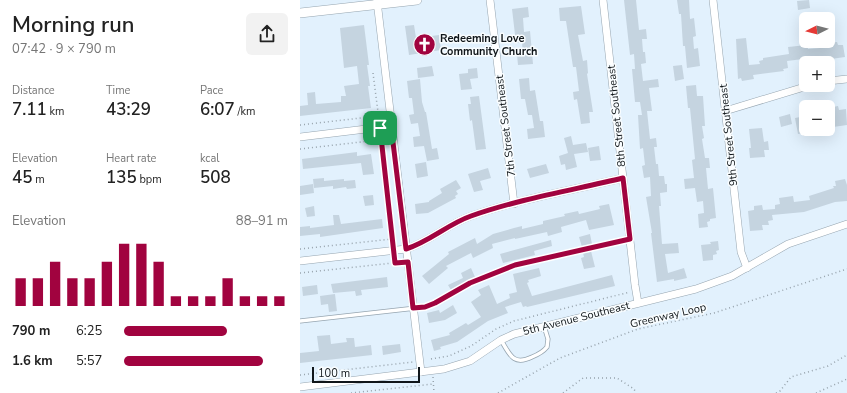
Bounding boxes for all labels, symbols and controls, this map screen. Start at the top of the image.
text: Morning run [12,10,135,40]
north arrow [799,12,835,48]
map controls [799,12,835,136]
button: share [246,13,288,55]
church icon: Redeeming Love Community Church [411,31,437,57]
place label: Redeeming Love Community Church [440,31,538,59]
text: 07:42 · 9 × 790 m [12,40,116,58]
button: + [799,56,835,92]
street label: 8th Street Southeast [604,64,629,168]
street label: 7th Street Southeast [492,74,519,178]
text: Distance [12,83,55,98]
text: Time [106,83,130,98]
text: Pace [200,83,223,98]
street label: 9th Street Southeast [716,83,741,187]
text: 7.11 [12,98,47,121]
text: 43:29 [106,98,151,121]
text: 6:07 [200,98,235,121]
button: − [799,100,835,136]
text: km [47,104,64,119]
text: /km [235,104,255,119]
pin [363,111,397,145]
icon: arrive [369,117,391,139]
text: Elevation [12,151,58,166]
text: Heart rate [106,151,156,166]
text: kcal [200,151,220,166]
text: 45 [12,166,32,189]
text: 135 [106,166,137,189]
text: 508 [200,166,231,189]
text: m [32,172,45,187]
text: bpm [137,172,162,187]
text: Elevation [12,212,66,230]
text: 88–91 m [236,212,288,230]
street label: 5th Avenue Southeast [521,298,631,339]
street label: Greenway Loop [629,299,708,332]
text: 790 m [12,322,50,340]
text: 6:25 [76,322,102,340]
text: 1.6 km [12,352,53,370]
text: 5:57 [76,352,102,370]
scale bar [312,365,420,384]
text: 100 m [318,366,350,381]

